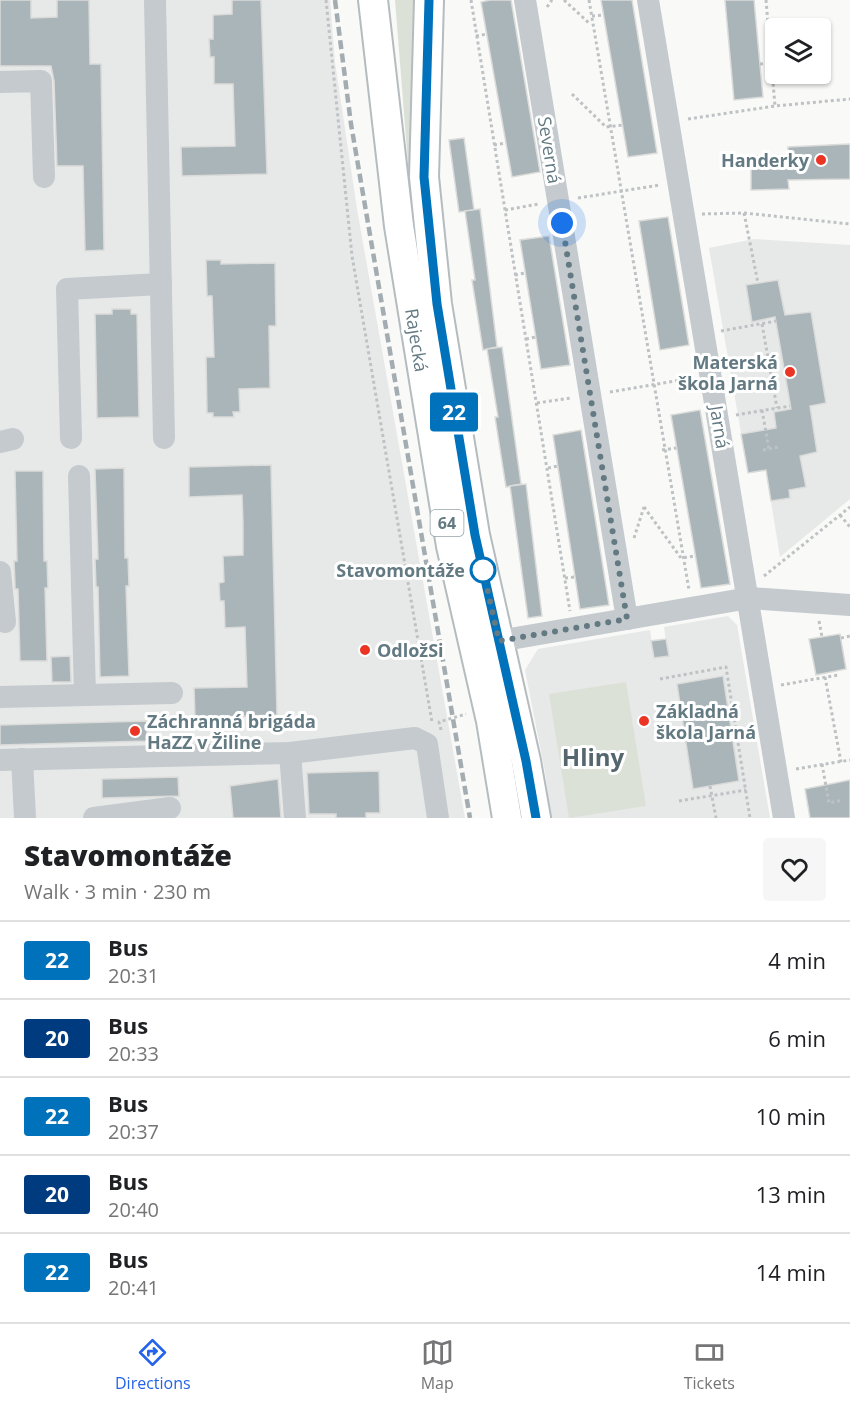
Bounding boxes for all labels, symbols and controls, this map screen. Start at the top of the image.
map controls [765,18,831,84]
button: layers [765,18,831,84]
street label: Severná [533,115,567,185]
place label: Handerky [721,148,810,172]
marker: Handerky [814,153,828,167]
your location [547,208,577,238]
street label: Rajecká [400,307,434,373]
place label: Materská škola Jarná [678,350,778,395]
marker: Materská škola Jarná [783,365,797,379]
line badge: 22 [427,392,481,432]
text: 22 [442,398,466,426]
street label: Jarná [704,402,735,450]
road number: 64 [430,510,464,536]
marker: Stavomontáže [470,557,496,583]
place label: Stavomontáže [336,558,465,582]
place label: OdložSi [377,638,444,662]
marker: OdložSi [358,643,372,657]
place label: Základná škola Jarná [656,699,756,744]
place label: Záchranná brigáda HaZZ v Žiline [147,709,316,754]
marker: Základná škola Jarná [637,714,651,728]
marker: Záchranná brigáda HaZZ v Žiline [128,724,142,738]
district label: Hliny [562,740,625,773]
text: Stavomontáže [24,836,232,874]
button: heart [763,838,826,901]
text: Walk · 3 min · 230 m [24,878,211,905]
text: Bus [108,932,148,962]
text: 4 min [768,945,826,975]
text: 22 [45,946,69,974]
text: 20:31 [108,962,159,989]
text: Bus [108,1010,148,1040]
text: 6 min [768,1023,826,1053]
text: 20 [45,1024,69,1052]
text: 20:33 [108,1040,159,1067]
text: Bus [108,1088,148,1118]
text: 10 min [756,1101,826,1131]
text: 22 [45,1102,69,1130]
text: 20:37 [108,1118,159,1145]
text: Bus [108,1166,148,1196]
text: 13 min [756,1179,826,1209]
text: 20 [45,1180,69,1208]
text: 20:40 [108,1196,159,1223]
text: Bus [108,1244,148,1274]
text: 14 min [756,1257,826,1287]
text: 22 [45,1258,69,1286]
text: 20:41 [108,1274,159,1301]
tab: Directions [115,1336,191,1394]
tab: Map [421,1336,454,1394]
tab: Tickets [684,1336,735,1394]

